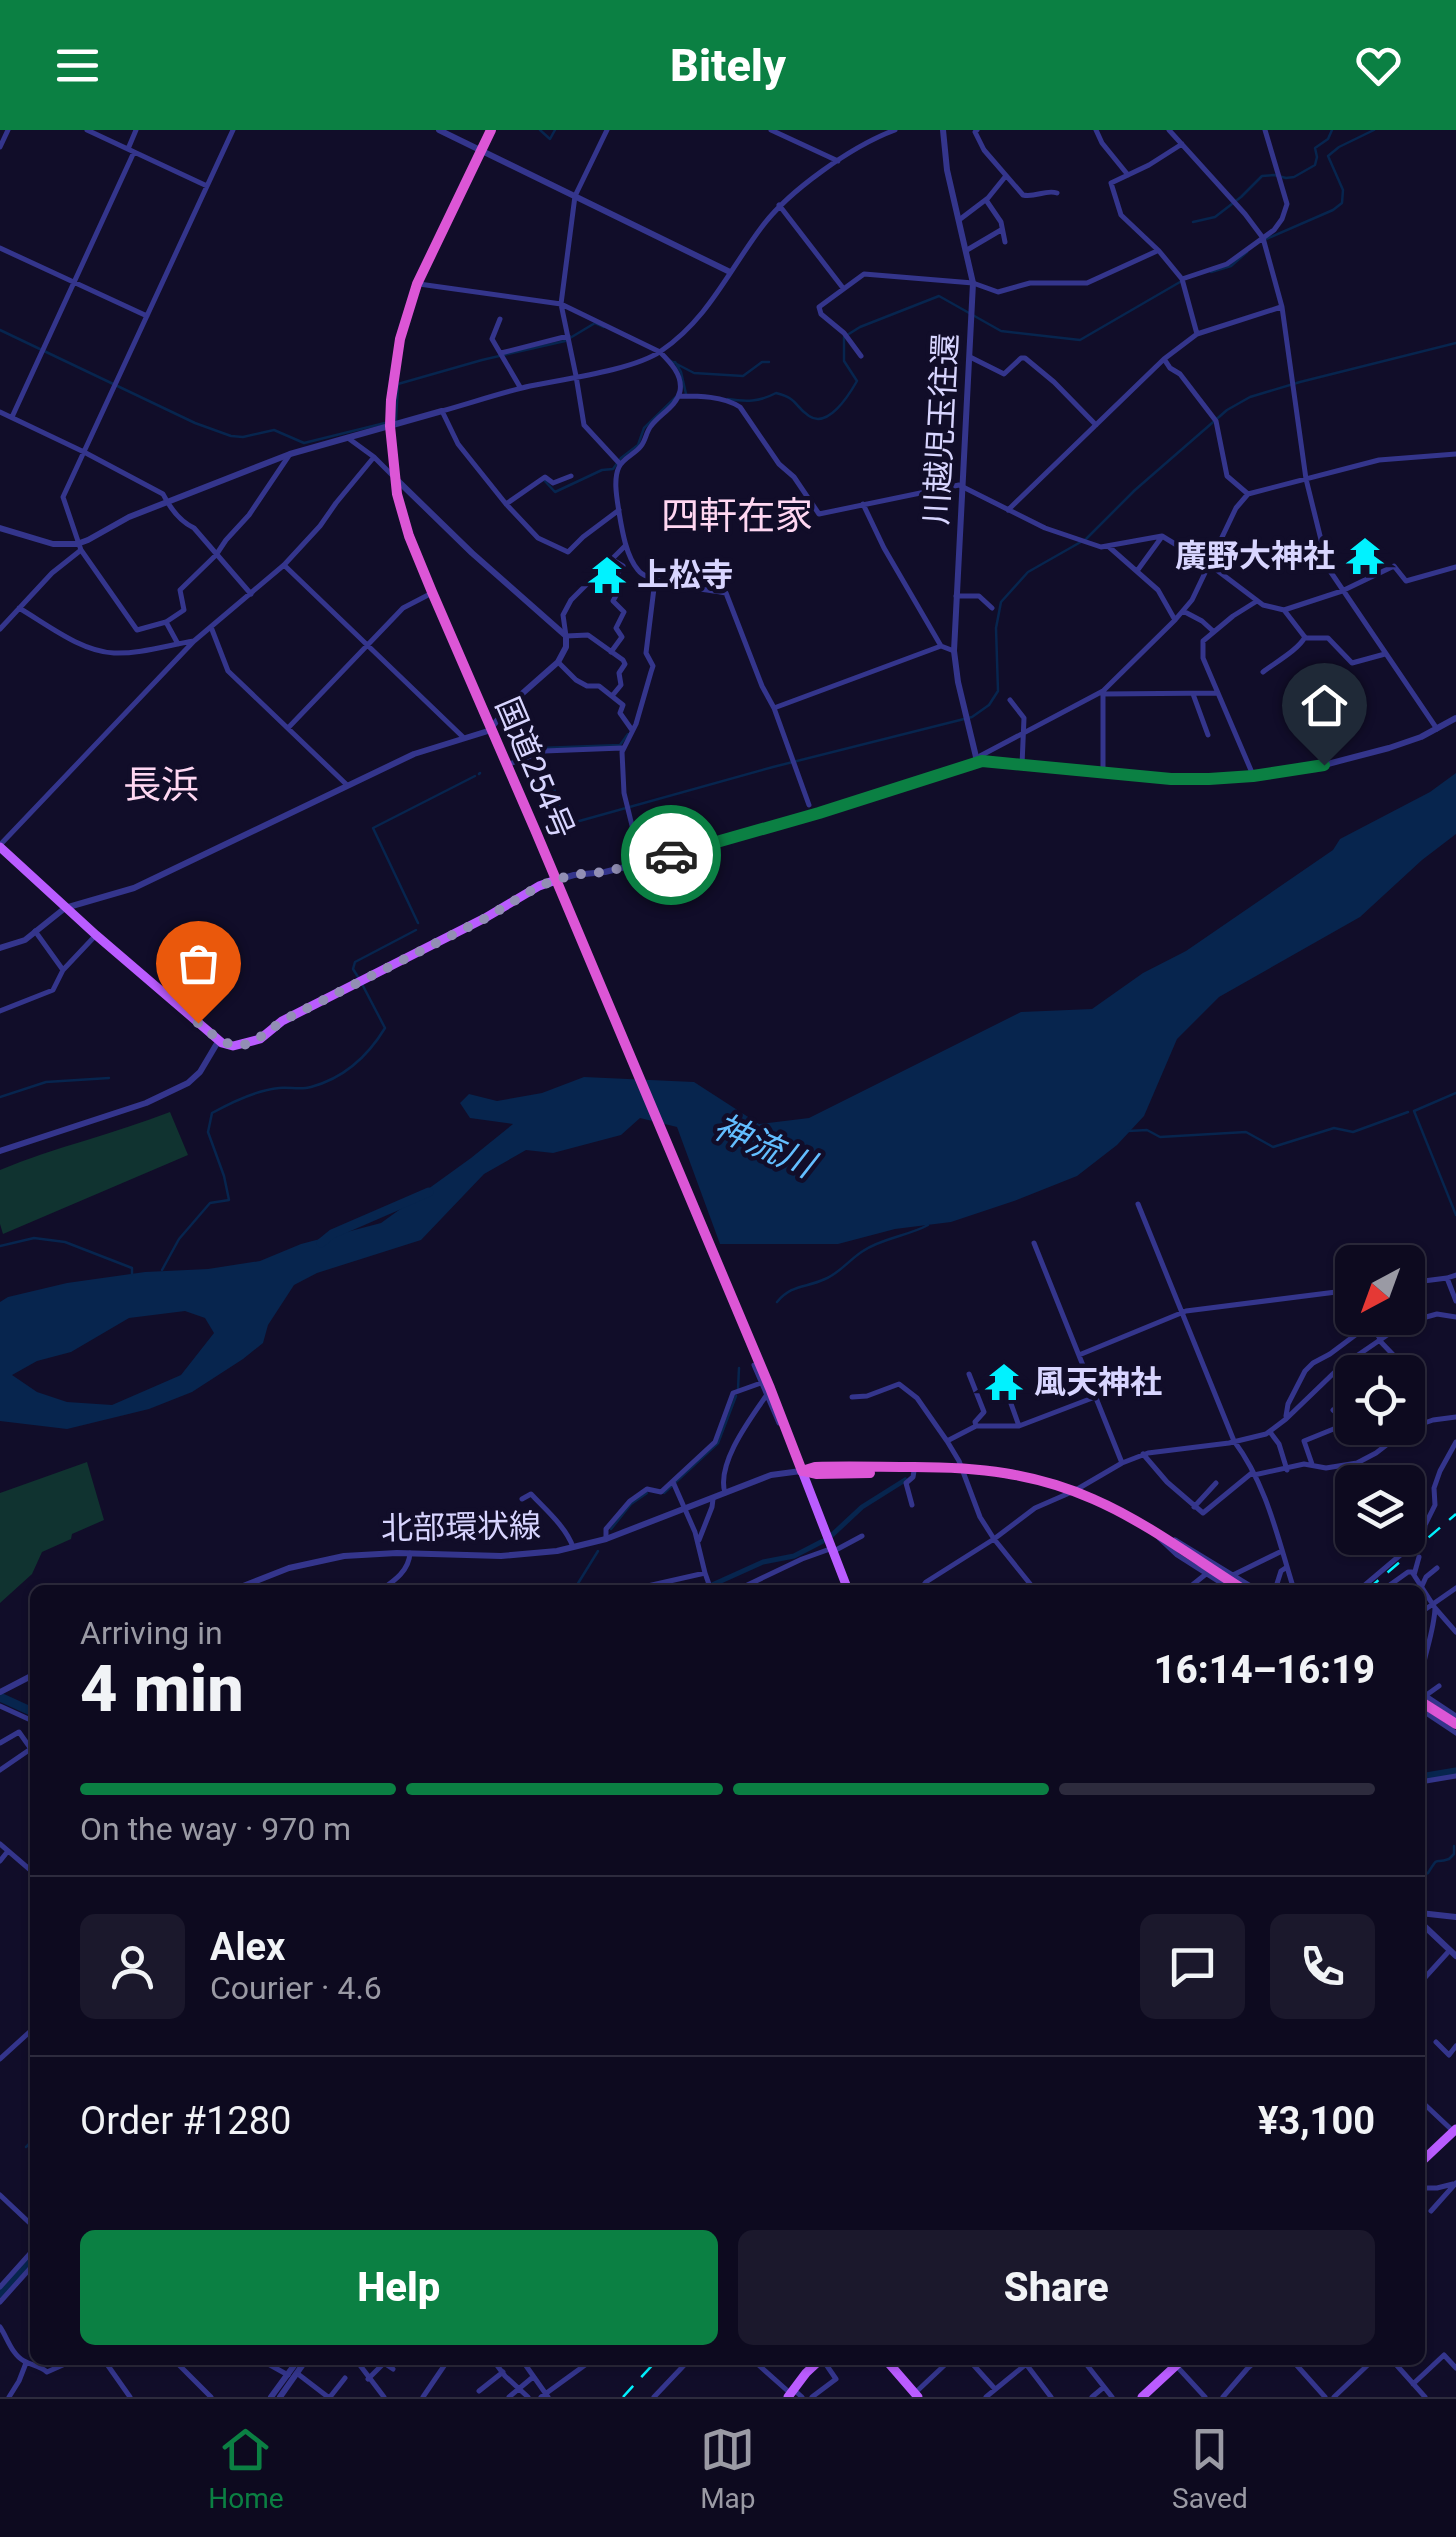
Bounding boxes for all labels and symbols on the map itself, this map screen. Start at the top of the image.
street label: 川越児玉往還 [917,332,965,526]
district label: 四軒在家 [661,494,813,538]
temple icon: 廣野大神社 [1344,535,1386,577]
place label: 廣野大神社 [1175,537,1335,575]
temple icon: 上松寺 [586,554,628,596]
place label: 上松寺 [637,556,733,594]
pin [1282,663,1367,766]
street label: 国道254号 [488,692,582,844]
district label: 長浜 [123,763,199,807]
courier [621,805,721,905]
pin [156,921,241,1024]
water label: 神流川 [708,1106,824,1188]
north arrow [1335,1245,1425,1335]
temple icon: 風天神社 [983,1361,1025,1403]
place label: 風天神社 [1034,1363,1162,1401]
street label: 北部環状線 [381,1507,541,1547]

